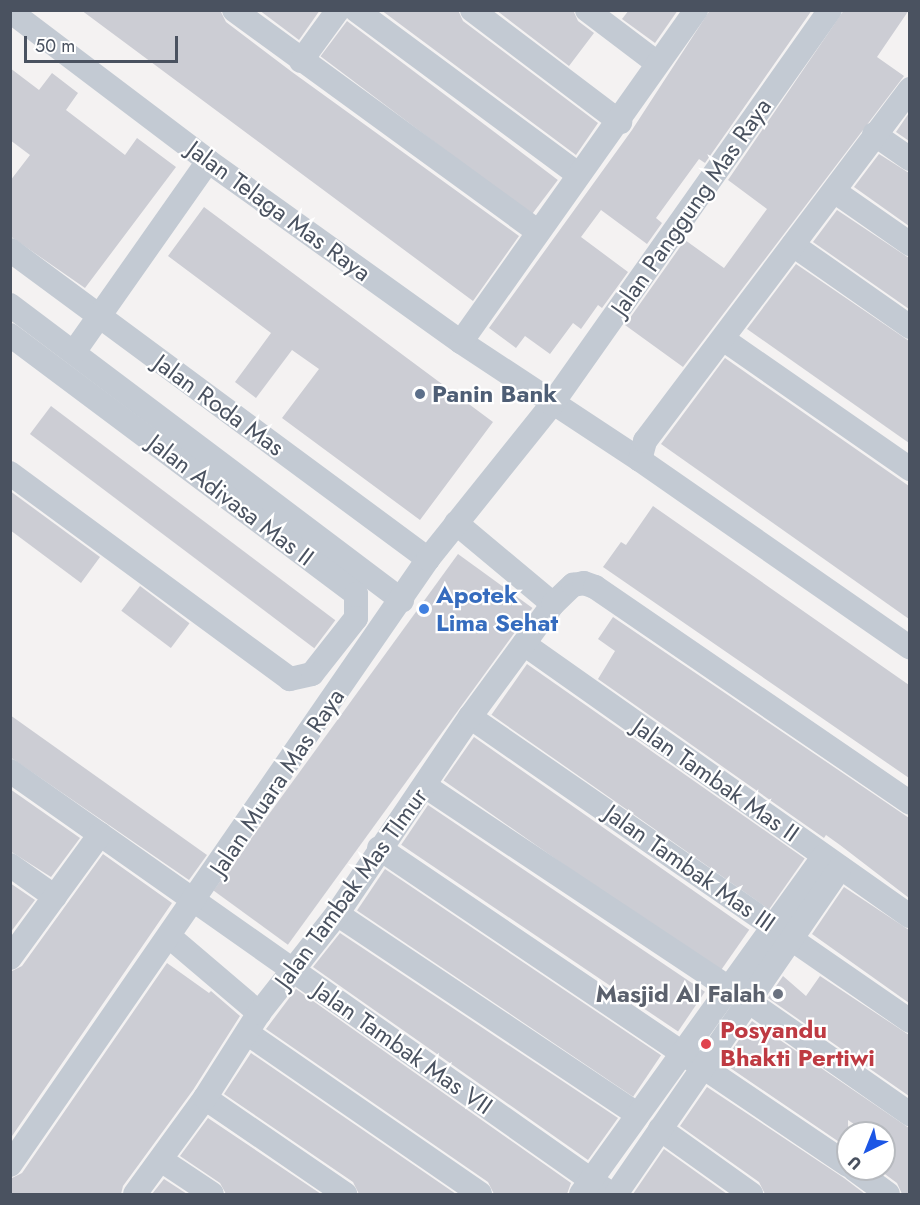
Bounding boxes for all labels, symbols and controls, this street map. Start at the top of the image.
scale bar [27,24,182,62]
text: 50 m [35,33,75,59]
street label: Jalan Panggung Mas Raya [605,93,777,321]
street label: Jalan Telaga Mas Raya [182,135,376,287]
street label: Jalan Roda Mas [148,348,290,462]
place label: Panin Bank [432,380,557,408]
marker: Panin Bank [413,387,427,401]
street label: Jalan Adivasa Mas II [142,428,320,572]
place label: Apotek Lima Sehat [436,581,558,637]
marker: Apotek Lima Sehat [417,602,431,616]
street label: Jalan Muara Mas Raya [204,683,350,881]
street label: Jalan Tambak Mas II [628,712,804,848]
street label: Jalan Tambak Mas TImur [269,782,433,994]
street label: Jalan Tambak Mas III [599,798,781,938]
street label: Jalan Tambak Mas VII [308,976,498,1120]
place label: Masjid Al Falah [596,980,766,1008]
marker: Masjid Al Falah [771,987,785,1001]
place label: Posyandu Bhakti Pertiwi [720,1016,875,1072]
marker: Posyandu Bhakti Pertiwi [697,1035,715,1053]
north arrow [836,1121,896,1181]
text: U [843,1151,867,1175]

